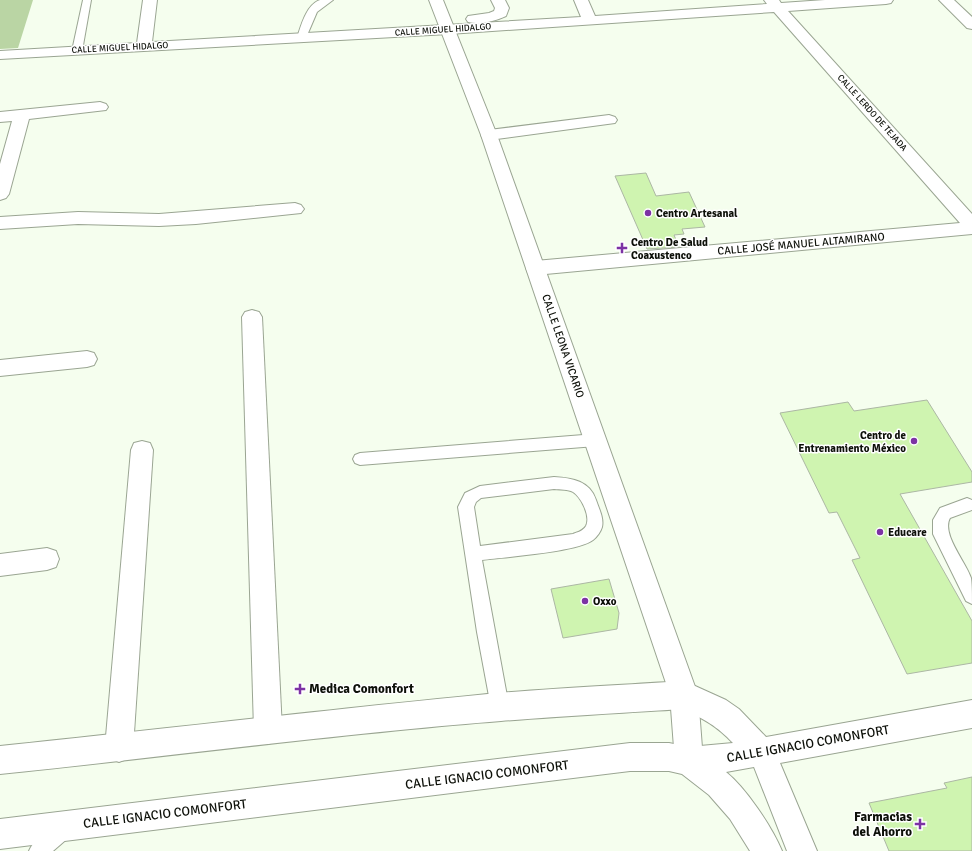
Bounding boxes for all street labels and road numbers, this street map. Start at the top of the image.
street label: CALLE MIGUEL HIDALGO [394,21,492,39]
street label: CALLE MIGUEL HIDALGO [71,40,169,56]
street label: CALLE LERDO DE TEJADA [835,73,910,154]
street label: CALLE JOSÉ MANUEL ALTAMIRANO [717,229,885,258]
street label: CALLE LEONA VICARIO [539,292,587,400]
street label: CALLE IGNACIO COMONFORT [726,722,891,766]
street label: CALLE IGNACIO COMONFORT [404,757,570,793]
street label: CALLE IGNACIO COMONFORT [82,796,248,832]

